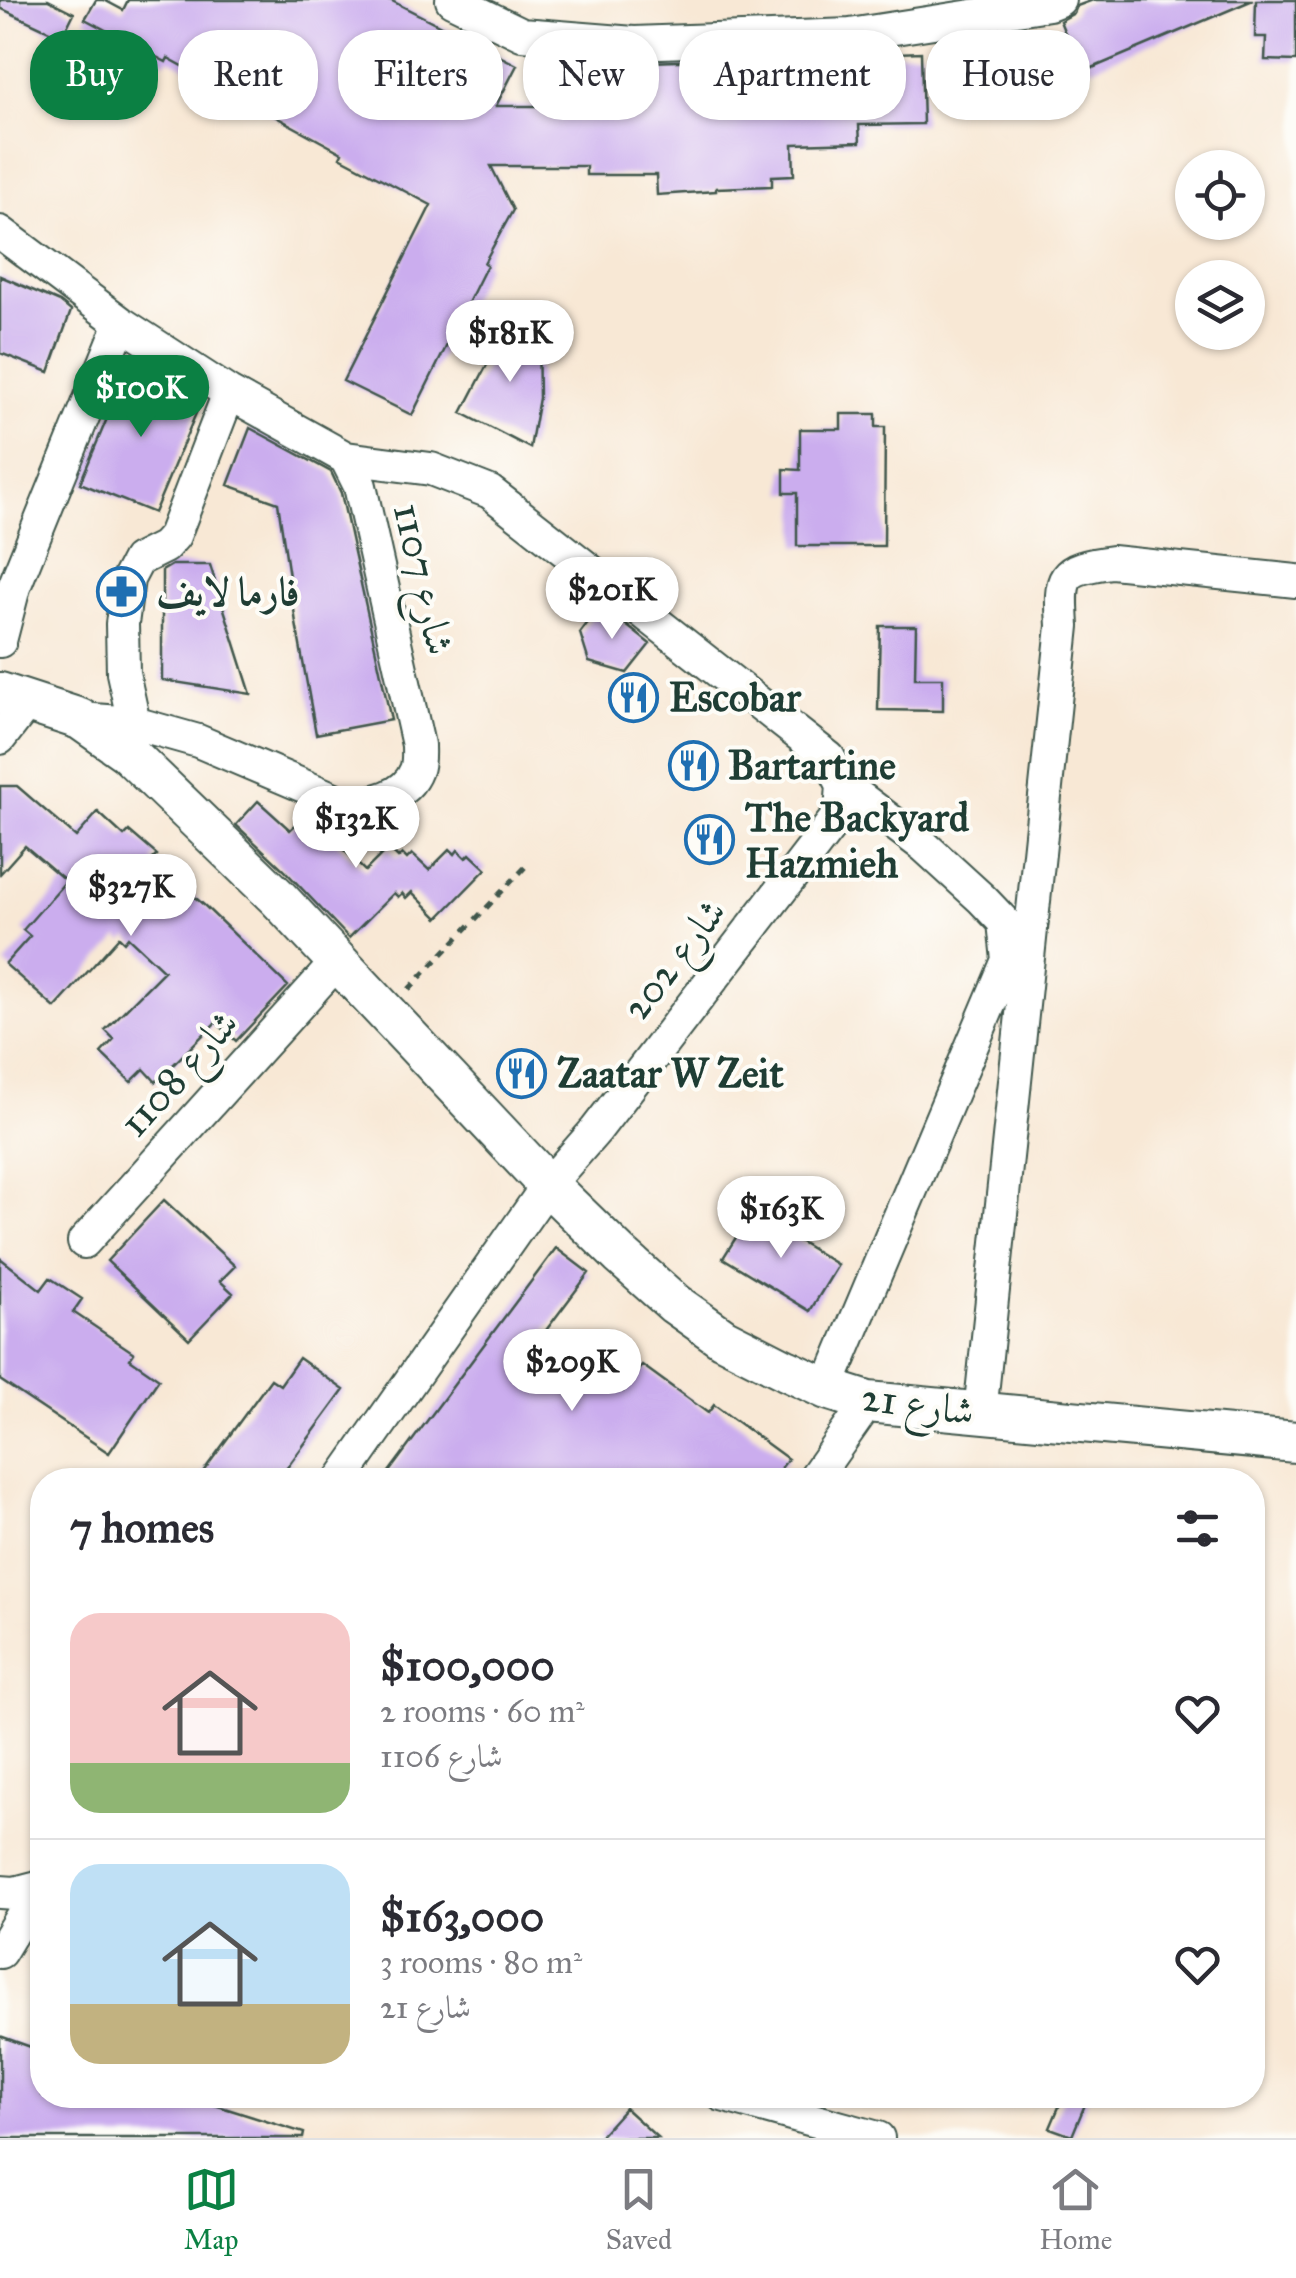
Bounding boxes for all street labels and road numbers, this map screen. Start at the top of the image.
street label: شارع 1107 [374,498,465,662]
street label: شارع 202 [611,888,744,1035]
street label: شارع 1108 [109,999,255,1153]
street label: شارع 21 [857,1372,978,1445]

